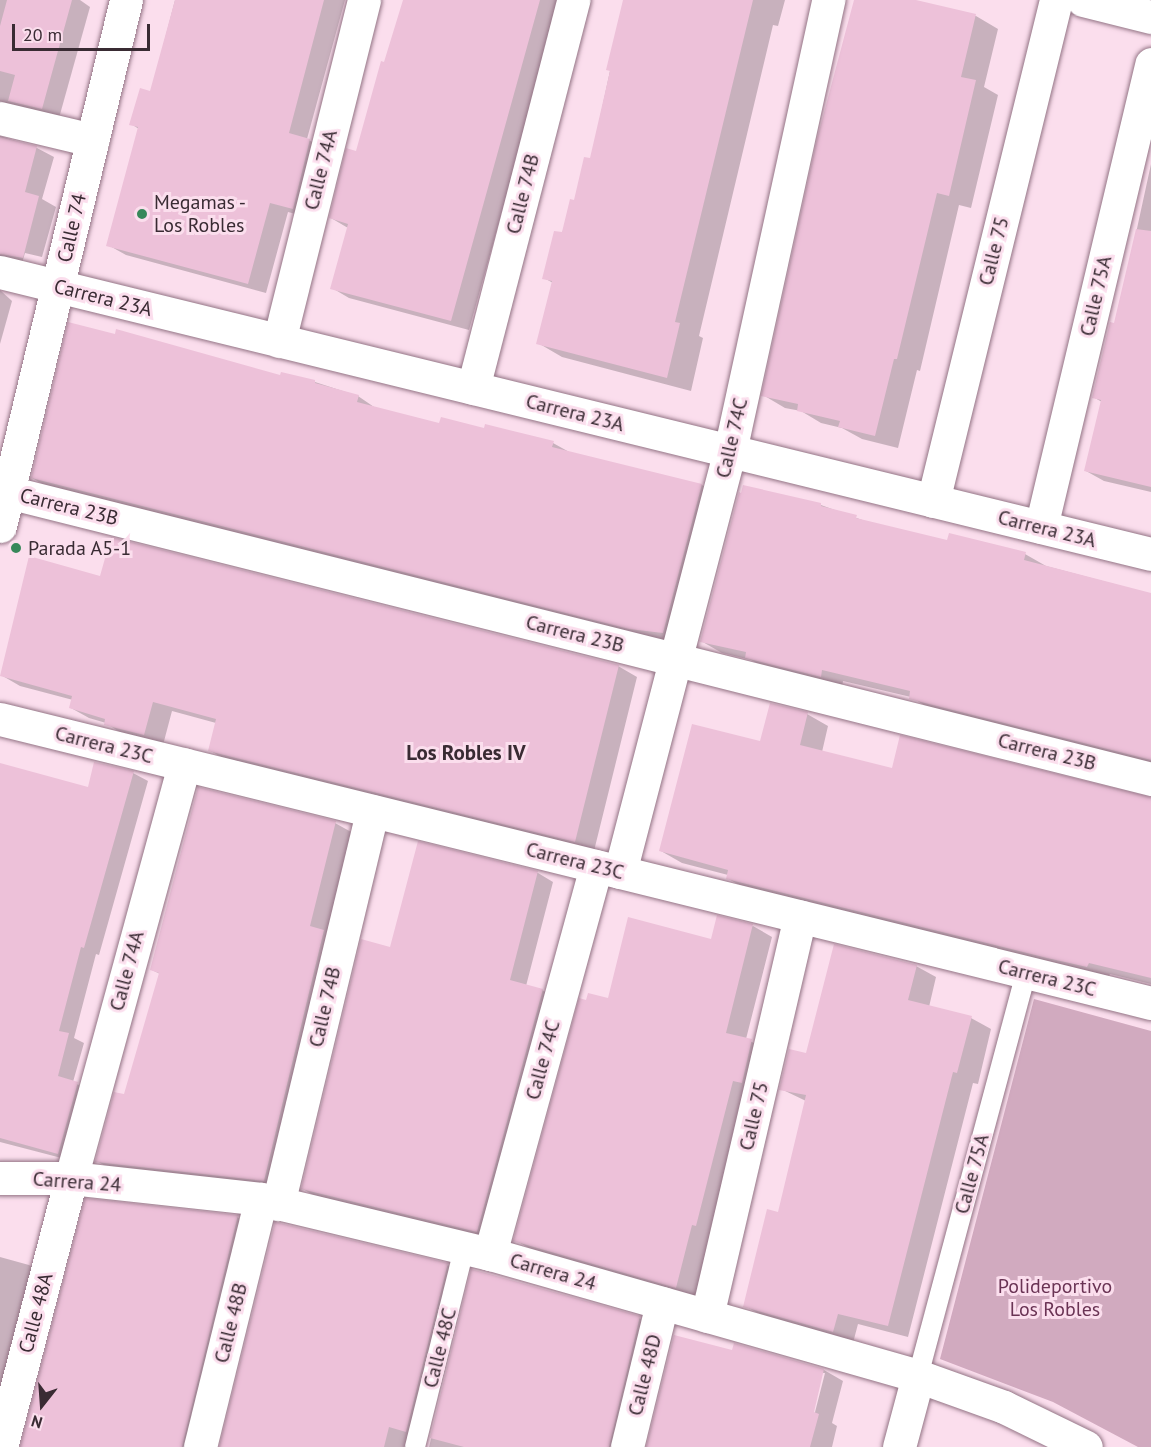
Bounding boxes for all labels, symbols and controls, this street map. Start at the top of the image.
scale bar [15,12,153,50]
text: 20 m [23,23,62,46]
street label: Calle 74A [299,127,343,213]
street label: Calle 74B [501,151,545,237]
place label: Megamas - Los Robles [154,190,248,237]
street label: Calle 74 [52,191,92,265]
marker: Megamas - Los Robles [135,207,149,221]
street label: Calle 75 [974,214,1014,288]
street label: Calle 75A [1075,254,1117,338]
street label: Carrera 23A [51,274,155,322]
street label: Carrera 23A [523,389,627,437]
street label: Calle 74C [711,396,753,480]
street label: Carrera 23B [17,483,121,531]
street label: Carrera 23A [995,505,1099,553]
place label: Parada A5-1 [28,536,132,560]
marker: Parada A5-1 [9,541,23,555]
street label: Carrera 23B [523,610,627,658]
street label: Carrera 23C [53,721,155,769]
street label: Carrera 23B [995,728,1099,776]
district label: Los Robles IV [406,740,526,766]
street label: Carrera 23C [524,837,626,885]
street label: Calle 74A [105,928,149,1014]
street label: Carrera 23C [996,954,1098,1002]
street label: Calle 74B [304,965,346,1049]
street label: Calle 74C [521,1018,565,1102]
street label: Calle 75 [734,1079,774,1153]
street label: Calle 75A [950,1131,994,1217]
street label: Carrera 24 [32,1167,122,1197]
street label: Carrera 24 [507,1248,599,1296]
street label: Calle 48A [14,1270,58,1356]
park label: Polideportivo Los Robles [998,1274,1112,1321]
street label: Calle 48B [209,1280,253,1366]
street label: Calle 48C [419,1306,461,1390]
street label: Calle 48D [623,1332,667,1418]
north arrow [12,1375,72,1435]
text: N [29,1411,45,1433]

